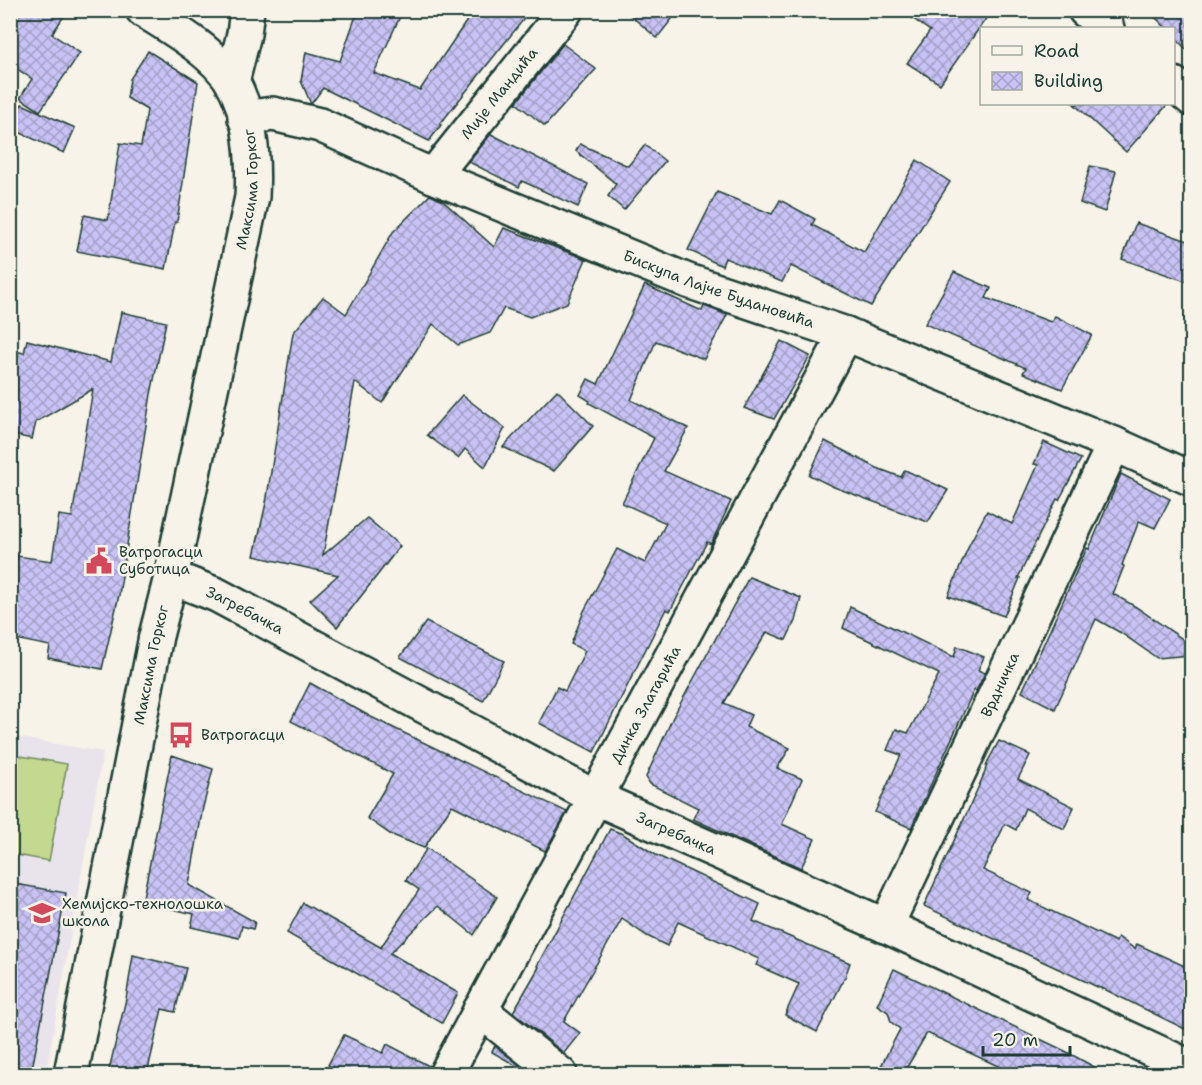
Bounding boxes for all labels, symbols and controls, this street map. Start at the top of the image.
legend [980,27,1175,105]
text: Road [1034,39,1079,63]
street label: Мије Мандића [456,43,543,143]
text: Building [1034,69,1103,93]
street label: Максима Горког [231,127,263,251]
street label: Бискупа Лајче Будановића [620,245,818,333]
place label: Ватрогасци Суботица [119,542,203,579]
public building icon: Ватрогасци Суботица [84,546,114,576]
street label: Загребачка [203,582,288,639]
street label: Максима Горког [129,602,174,726]
street label: Динка Златарића [606,641,686,767]
street label: Врдничка [976,648,1024,720]
bus stop icon: Ватрогасци [166,720,196,750]
place label: Ватрогасци [201,725,285,745]
street label: Загребачка [633,807,720,860]
place label: Хемијско-технолошка школа [62,894,224,931]
school or university icon: Хемијско-технолошка школа [27,898,57,928]
scale bar [983,1019,1070,1057]
text: 20 m [992,1028,1038,1052]

